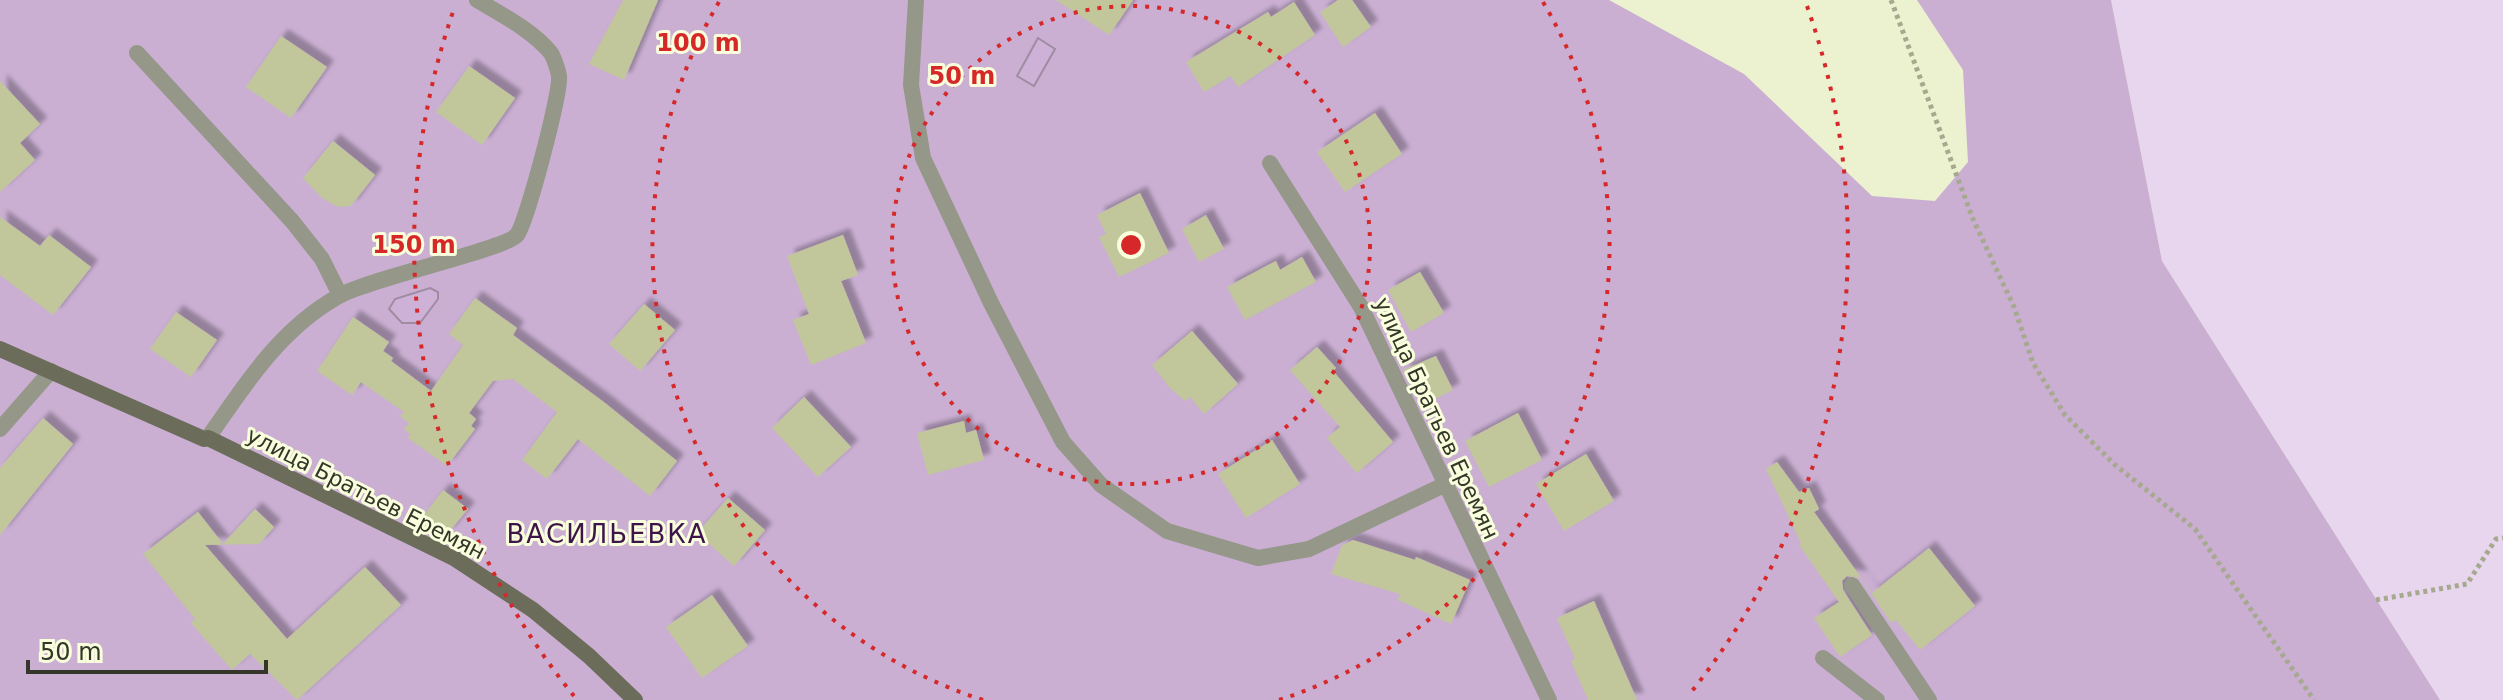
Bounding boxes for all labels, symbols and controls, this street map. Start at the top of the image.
text: 100 m [656,29,740,57]
text: 50 m [929,62,995,90]
text: 150 m [372,231,456,259]
centre of rings [1117,231,1145,259]
street label: улица Братьев Еремян [1369,293,1504,543]
street label: улица Братьев Еремян [242,422,489,565]
district label: ВАСИЛЬЕВКА [506,519,708,549]
scale bar [28,624,266,674]
text: 50 m [40,638,102,666]

